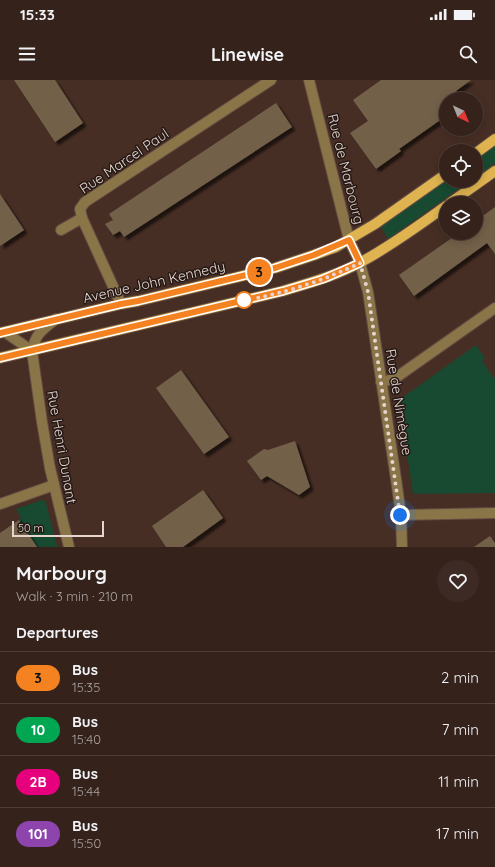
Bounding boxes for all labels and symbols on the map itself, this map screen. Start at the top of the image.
north arrow [439,92,483,136]
street label: Rue de Marbourg [324,112,368,226]
street label: Rue Marcel Paul [76,124,172,198]
street label: Avenue John Kennedy [81,257,227,307]
line badge: 3 [246,259,272,285]
unlabelled marker [235,291,253,309]
street label: Rue de Nimègue [382,348,416,457]
street label: Rue Henri Dunant [43,389,81,505]
your location [390,505,410,525]
scale bar [12,519,104,538]

